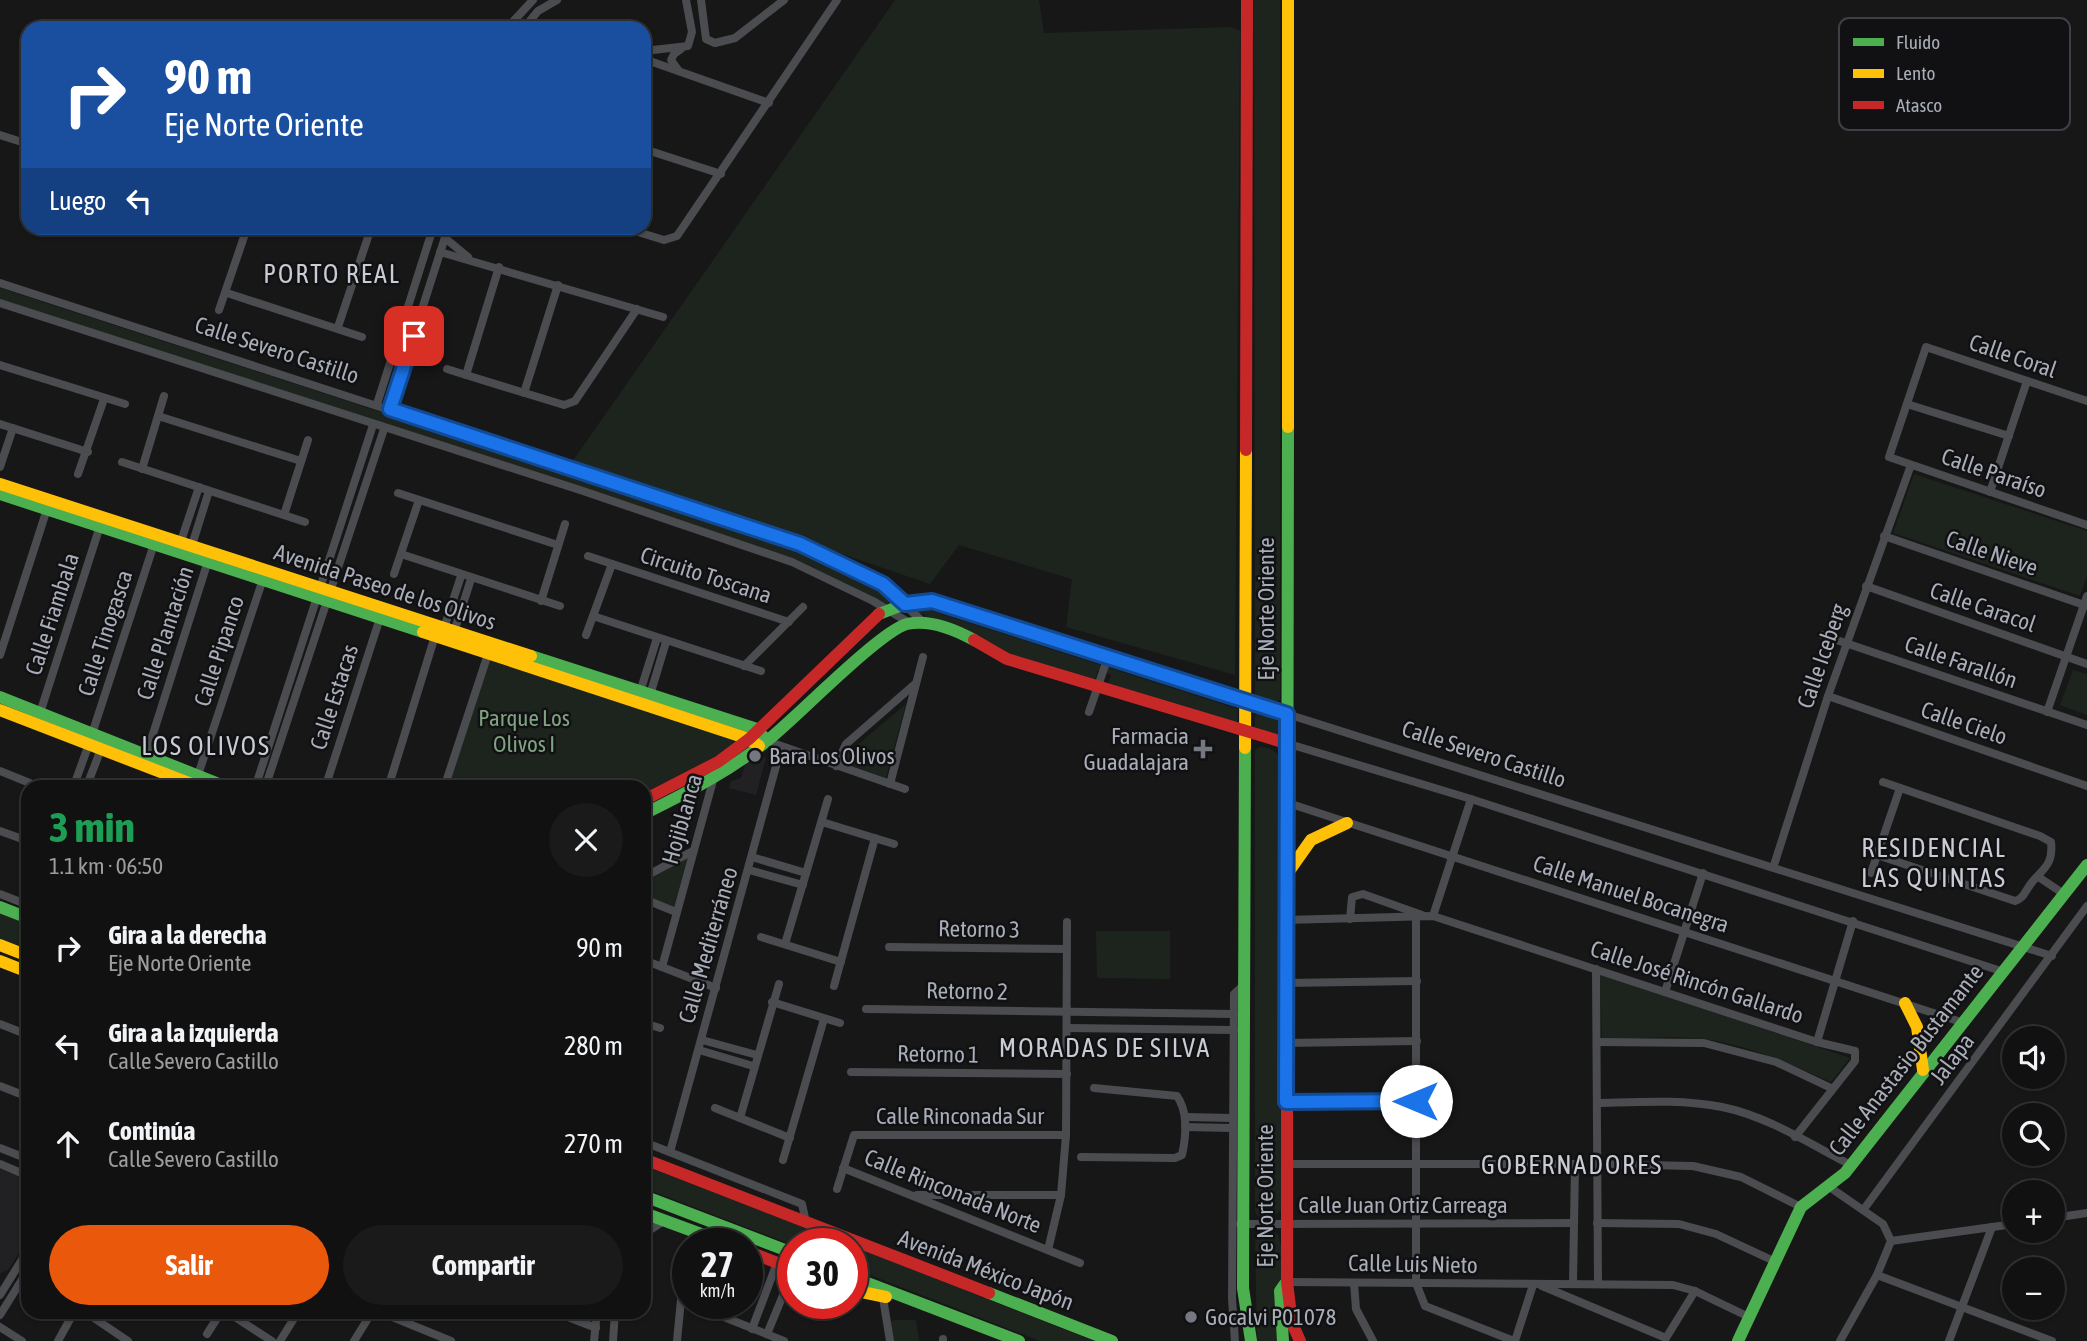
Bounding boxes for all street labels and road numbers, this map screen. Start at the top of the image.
street label: Calle Severo Castillo [192,311,362,389]
street label: Calle Coral [1966,329,2060,383]
street label: Calle Paraíso [1938,443,2050,503]
street label: Calle Nieve [1943,525,2041,581]
street label: Eje Norte Oriente [1253,537,1279,681]
street label: Avenida Paseo de los Olivos [271,539,499,635]
street label: Circuito Toscana [637,542,775,608]
street label: Calle Fiambala [20,550,84,678]
street label: Calle Plantación [131,563,199,703]
street label: Calle Tinogasca [72,567,138,699]
street label: Calle Caracol [1927,577,2039,637]
street label: Calle Pipanco [189,592,249,710]
street label: Calle Iceberg [1792,600,1852,712]
street label: Calle Farallón [1901,631,2021,693]
street label: Calle Estacas [305,641,363,753]
street label: Calle Cielo [1918,696,2010,750]
street label: Calle Severo Castillo [1399,715,1569,793]
street label: Hojiblanca [657,771,707,867]
street label: Calle Manuel Bocanegra [1530,850,1732,938]
street label: Calle Mediterráneo [673,864,743,1026]
street label: Retorno 3 [938,915,1020,943]
street label: Calle José Rincón Gallardo [1587,935,1807,1029]
street label: Calle Anastasio Bustamante [1823,959,1989,1161]
street label: Retorno 2 [926,977,1008,1005]
street label: Jalapa [1925,1029,1979,1089]
street label: Retorno 1 [897,1040,979,1068]
street label: Calle Rinconada Sur [876,1103,1045,1129]
street label: Eje Norte Oriente [1252,1124,1278,1268]
street label: Calle Rinconada Norte [861,1144,1045,1238]
street label: Calle Juan Ortiz Carreaga [1298,1192,1508,1218]
street label: Avenida México Japón [895,1225,1077,1315]
street label: Calle Luis Nieto [1348,1250,1478,1278]

